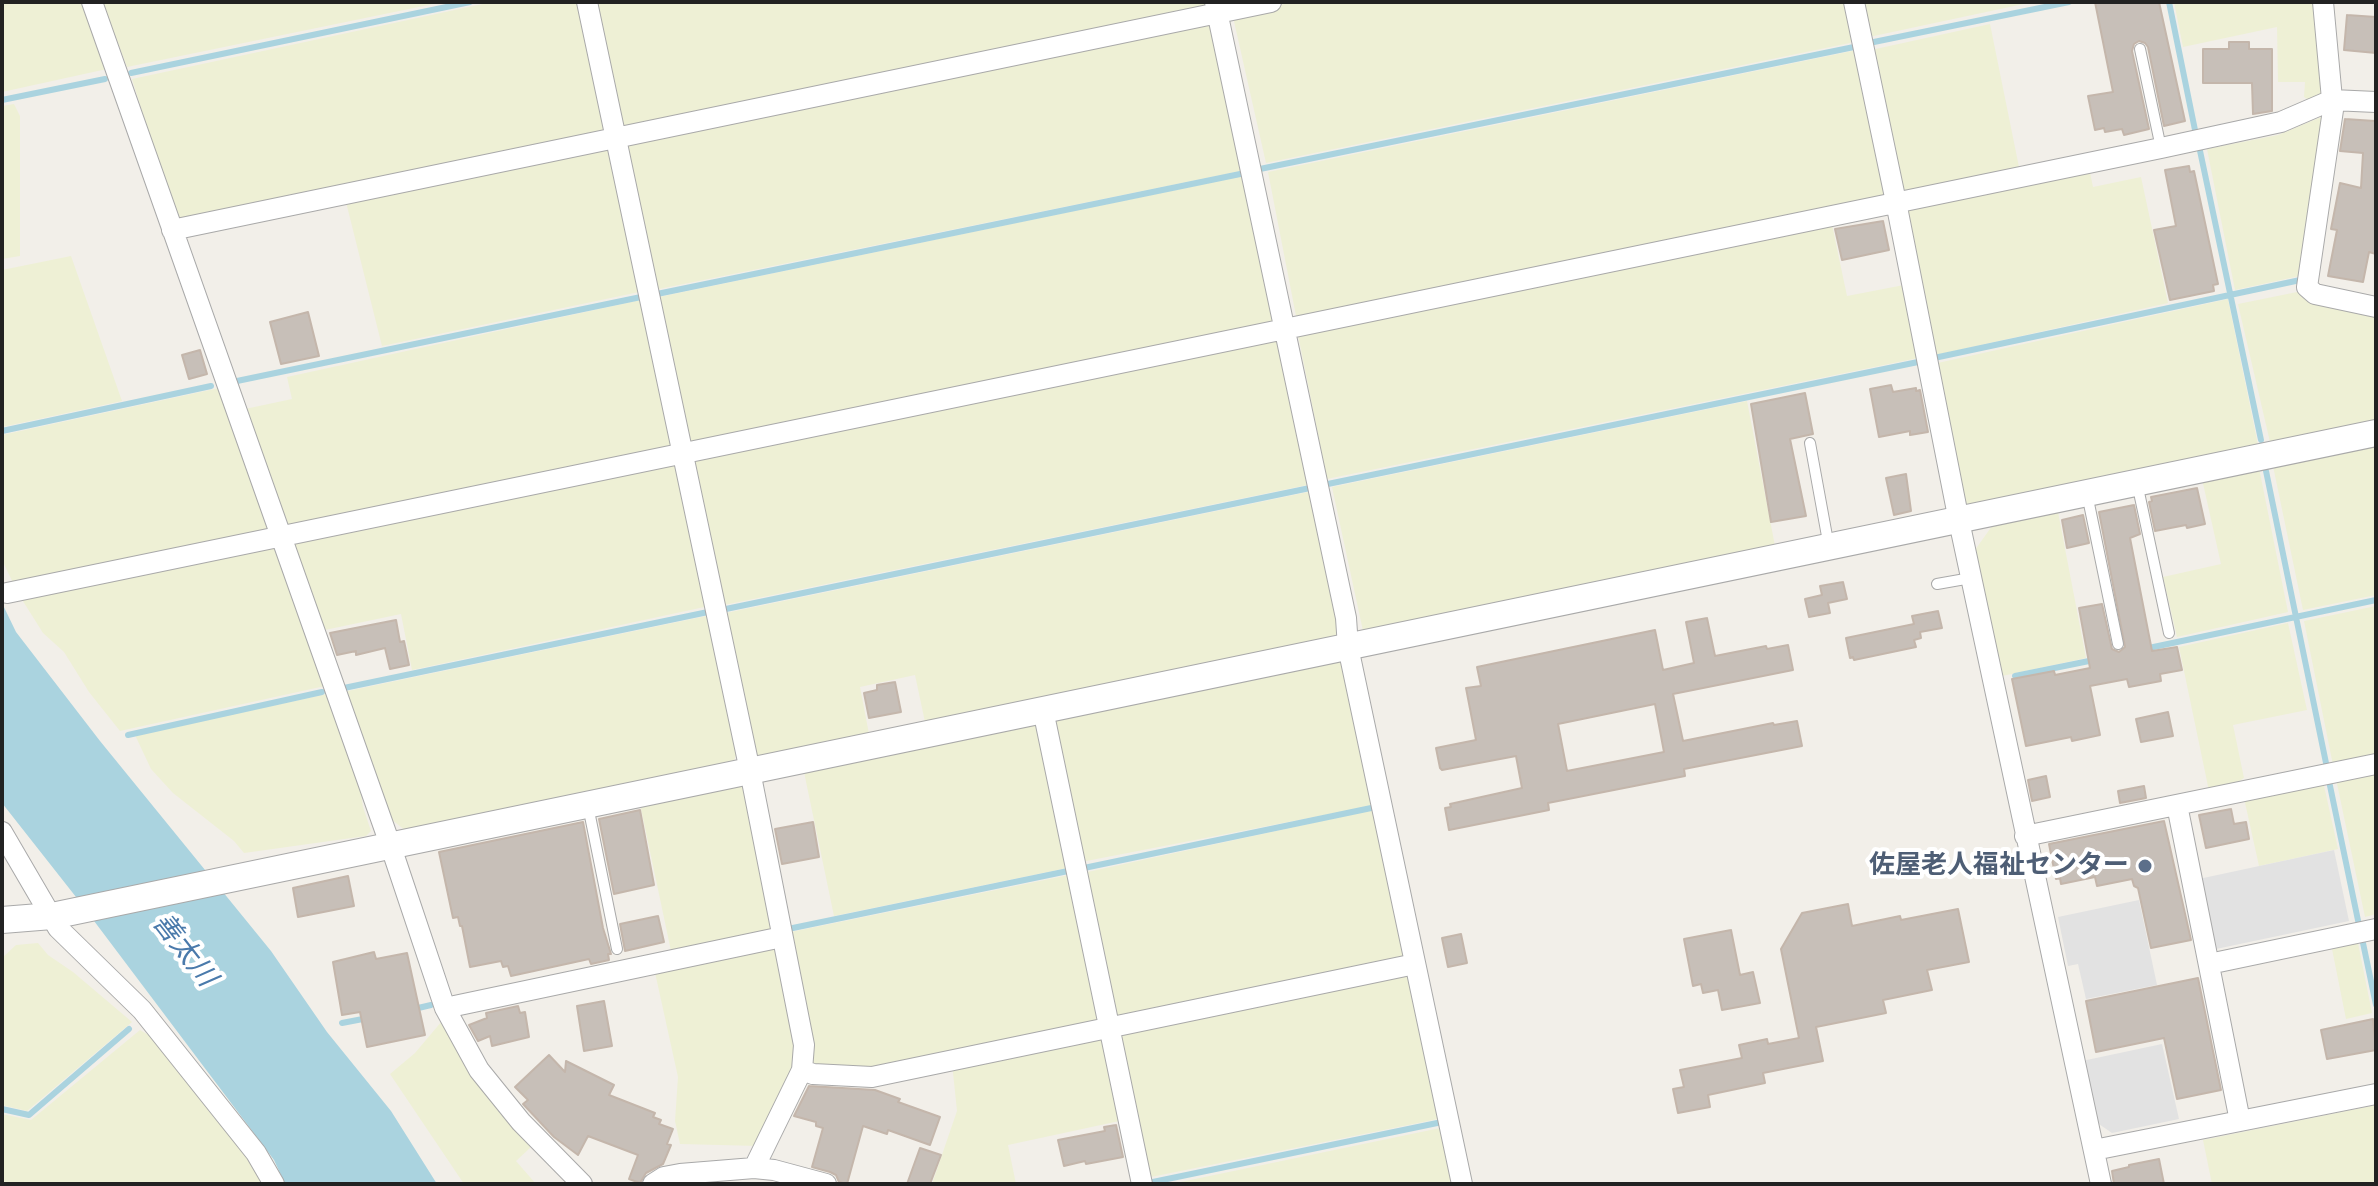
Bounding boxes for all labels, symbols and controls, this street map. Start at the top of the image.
place label: 佐屋老人福祉センター [1869,850,2129,882]
marker: 佐屋老人福祉センター [2136,857,2154,875]
water label: 善太川 [145,907,223,993]

